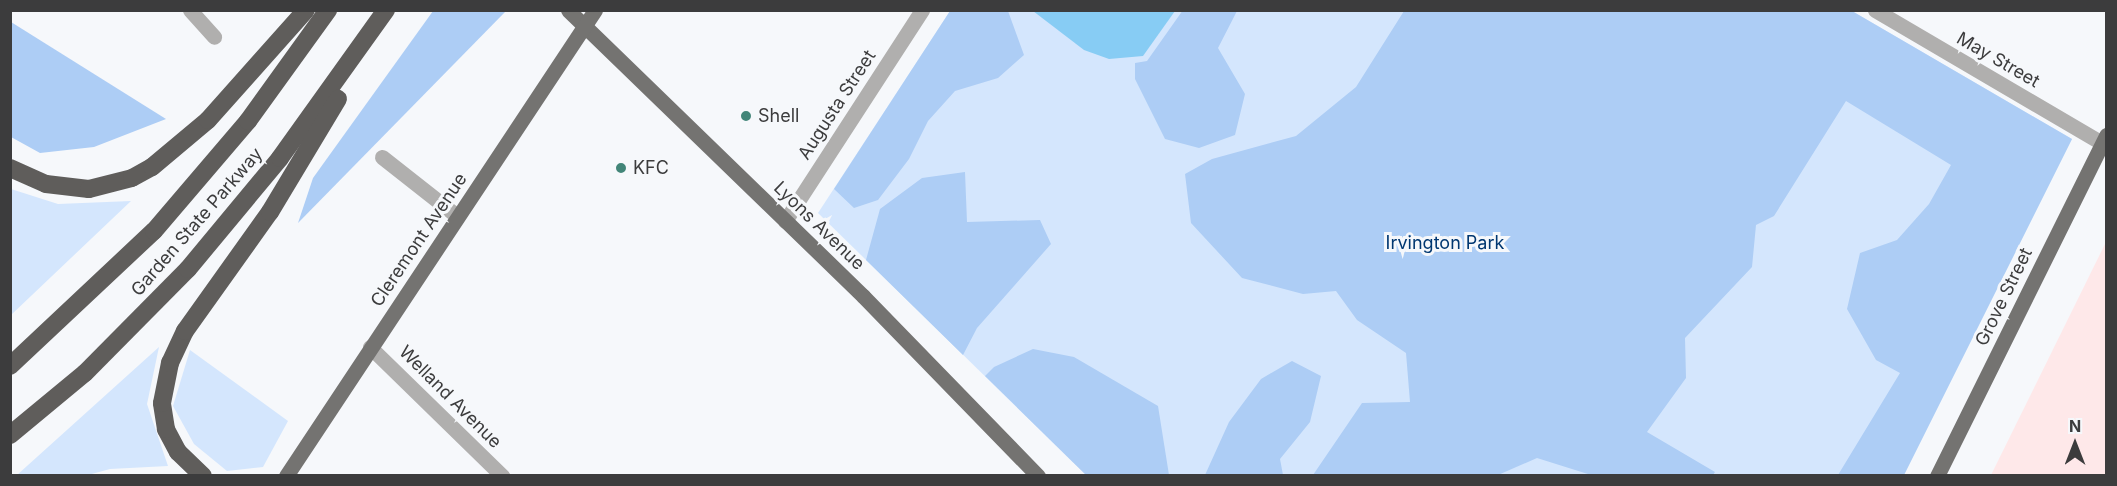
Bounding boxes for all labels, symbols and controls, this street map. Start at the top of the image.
street label: May Street [1953,28,2043,92]
street label: Augusta Street [794,46,880,164]
place label: Shell [758,105,799,127]
marker: Shell [739,109,753,123]
street label: Garden State Parkway [127,143,267,301]
place label: KFC [633,157,669,179]
marker: KFC [614,161,628,175]
street label: Cleremont Avenue [366,169,472,311]
street label: Lyons Avenue [769,177,869,275]
park label: Irvington Park [1386,232,1504,254]
street label: Grove Street [1971,244,2037,350]
street label: Welland Avenue [394,341,506,453]
north arrow [2045,414,2105,474]
text: N [2069,416,2081,436]

